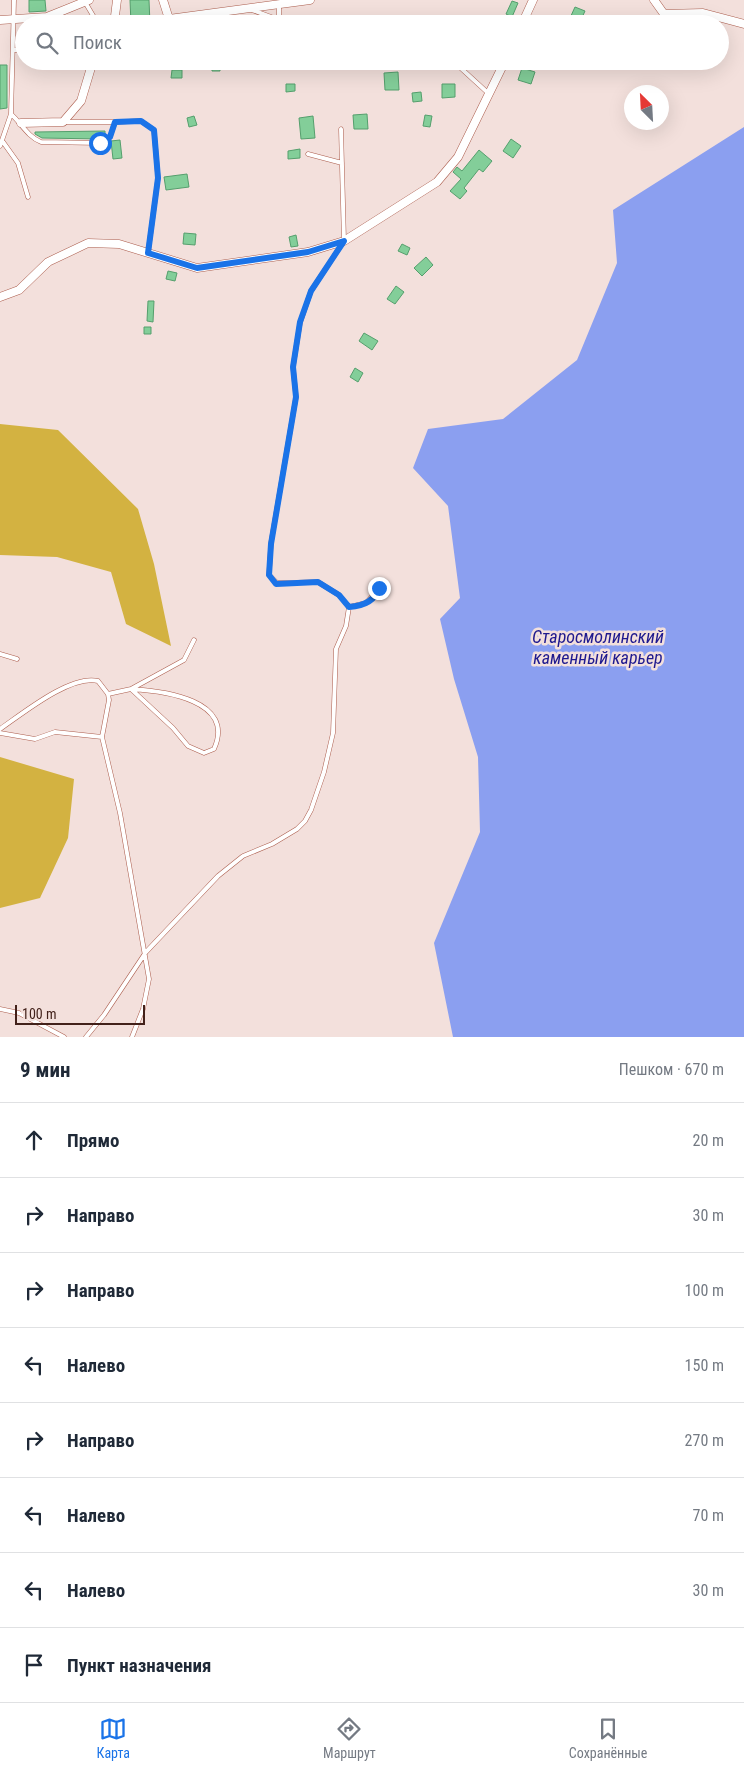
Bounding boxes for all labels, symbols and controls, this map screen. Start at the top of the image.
search box [15,15,729,70]
icon: search [33,29,61,57]
text: Поиск [73,31,122,54]
north arrow [624,85,669,130]
route start [89,132,112,155]
route end [368,577,391,600]
water label: Старосмолинский каменный карьер [532,626,664,668]
scale bar [15,1002,145,1025]
text: 100 m [22,1006,57,1022]
text: 9 мин [20,1058,70,1082]
text: Пешком · 670 m [619,1060,724,1079]
icon: ahead [20,1126,48,1154]
text: Прямо [67,1129,120,1152]
text: 20 m [692,1131,724,1150]
icon: right [20,1201,48,1229]
text: Направо [67,1204,134,1227]
text: 30 m [692,1206,724,1225]
icon: right [20,1276,48,1304]
text: Направо [67,1279,134,1302]
text: 100 m [685,1281,724,1300]
icon: left [20,1351,48,1379]
text: Налево [67,1354,125,1377]
text: 150 m [685,1356,724,1375]
icon: right [20,1426,48,1454]
text: Направо [67,1429,134,1452]
text: 270 m [685,1431,724,1450]
icon: left [20,1501,48,1529]
text: Налево [67,1504,125,1527]
text: 70 m [692,1506,724,1525]
icon: left [20,1576,48,1604]
text: Налево [67,1579,125,1602]
text: 30 m [692,1581,724,1600]
icon: arrive [20,1651,48,1679]
text: Пункт назначения [67,1654,211,1677]
tab: Карта [97,1715,130,1761]
tab: Маршрут [323,1715,376,1761]
tab: Сохранённые [569,1715,647,1761]

